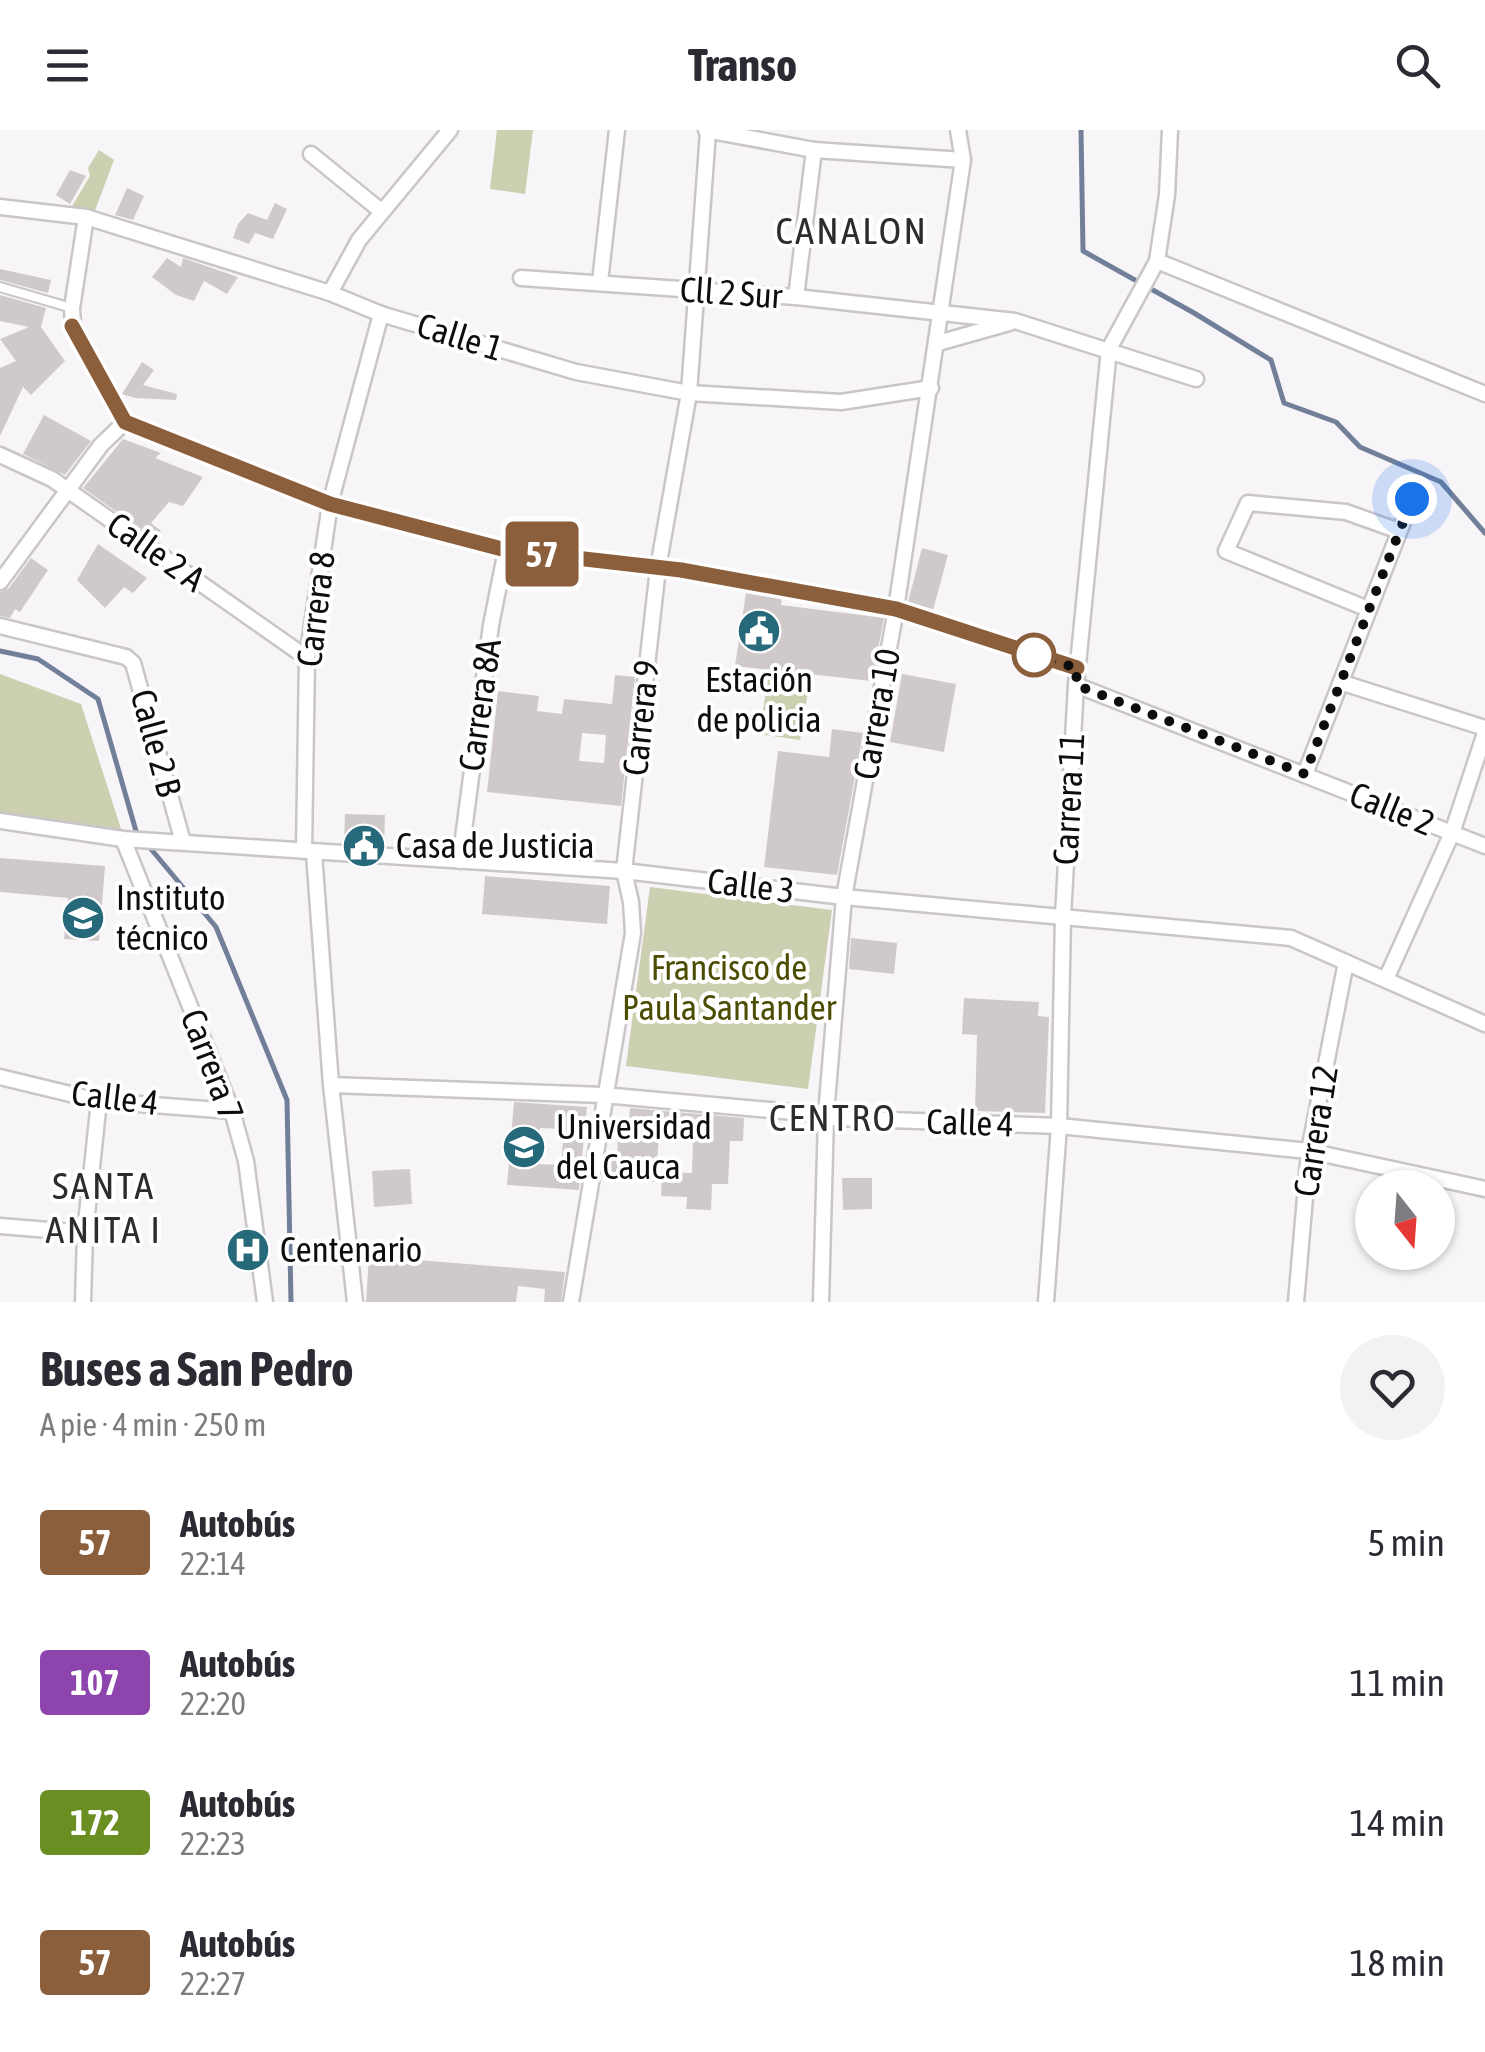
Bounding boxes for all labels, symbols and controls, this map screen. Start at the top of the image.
icon: menu [40,38,95,93]
icon: search [1390,38,1445,93]
text: Transo [688,39,797,91]
district label: CANALON [776,209,928,252]
street label: Cll 2 Sur [679,268,784,316]
street label: Calle 1 [413,304,508,368]
your location [1387,474,1437,524]
street label: Calle 2 A [100,503,214,599]
line badge: 57 [497,522,587,586]
text: 57 [526,534,558,574]
street label: Carrera 8 [288,549,342,669]
public building icon: Estación de policia [736,608,782,654]
unlabelled marker [1013,634,1055,676]
street label: Carrera 8A [450,635,508,773]
street label: Carrera 10 [845,645,907,782]
street label: Carrera 9 [614,658,666,778]
place label: Estación de policia [697,659,821,739]
street label: Calle 2 B [124,685,190,801]
street label: Carrera 11 [1045,732,1091,866]
street label: Calle 2 [1344,773,1440,843]
public building icon: Casa de Justicia [341,823,387,869]
place label: Casa de Justicia [396,825,595,865]
street label: Calle 3 [705,860,797,910]
place label: Instituto técnico [116,877,226,957]
school or university icon: Instituto técnico [60,895,106,941]
park label: Francisco de Paula Santander [622,947,837,1027]
street label: Carrera 7 [174,1003,252,1126]
street label: Carrera 12 [1285,1062,1345,1199]
street label: Calle 4 [69,1072,161,1122]
district label: CENTRO [769,1096,897,1139]
street label: Calle 4 [926,1100,1014,1144]
place label: Universidad del Cauca [556,1106,712,1186]
school or university icon: Universidad del Cauca [501,1124,547,1170]
district label: SANTA ANITA I [46,1164,162,1251]
north arrow [1355,1170,1455,1270]
map controls [1355,1170,1455,1270]
hospital icon: Centenario [225,1227,271,1273]
place label: Centenario [280,1229,422,1269]
button: heart [1340,1335,1445,1440]
text: Buses a San Pedro [40,1341,354,1396]
text: A pie · 4 min · 250 m [40,1406,266,1443]
text: Autobús [180,1502,295,1545]
text: 5 min [1367,1521,1445,1564]
text: 57 [79,1522,111,1562]
text: 22:14 [180,1545,246,1582]
text: Autobús [180,1642,295,1685]
text: 11 min [1350,1661,1445,1704]
text: 107 [70,1662,120,1702]
text: 22:20 [180,1685,246,1722]
text: Autobús [180,1782,295,1825]
text: 14 min [1350,1801,1445,1844]
text: 172 [70,1802,120,1842]
text: 22:23 [180,1825,246,1862]
text: Autobús [180,1922,295,1965]
text: 18 min [1350,1941,1445,1984]
text: 57 [79,1942,111,1982]
text: 22:27 [180,1965,246,2002]

